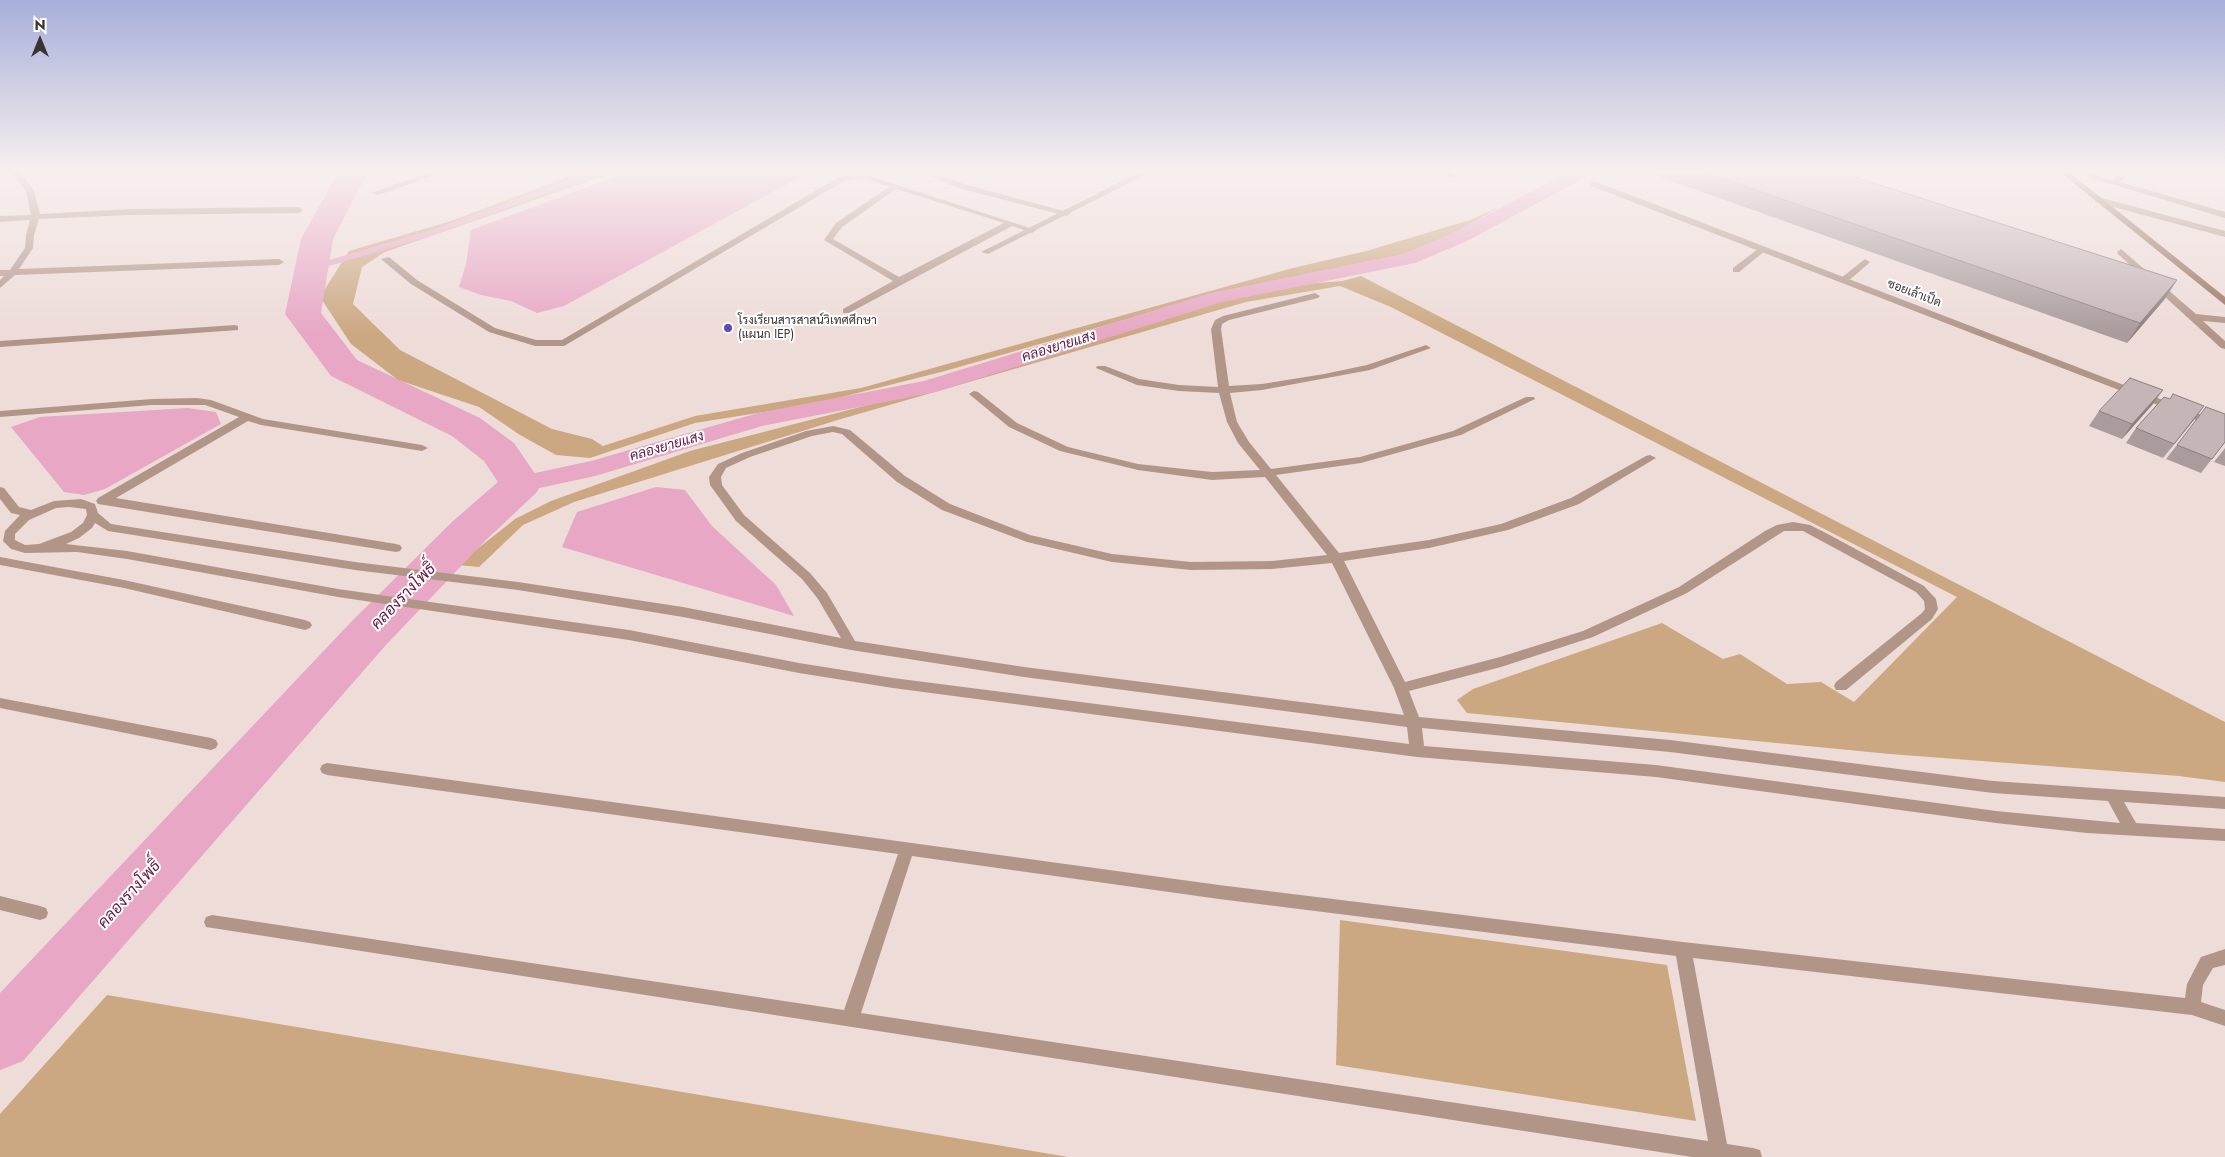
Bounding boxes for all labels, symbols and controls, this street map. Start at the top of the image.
north arrow [15,15,65,65]
text: N [34,15,46,35]
street label: ซอยเล้าเป็ด [1885,277,1943,311]
place label: โรงเรียนสารสาสน์วิเทศศึกษา (แผนก IEP) [738,314,877,342]
marker: โรงเรียนสารสาสน์วิเทศศึกษา (แผนก IEP) [722,322,734,334]
water label: คลองยายแสง [1020,328,1098,366]
water label: คลองยายแสง [628,428,706,466]
water label: คลองรางโพธิ์ [368,560,440,634]
water label: คลองรางโพธิ์ [95,857,165,933]

